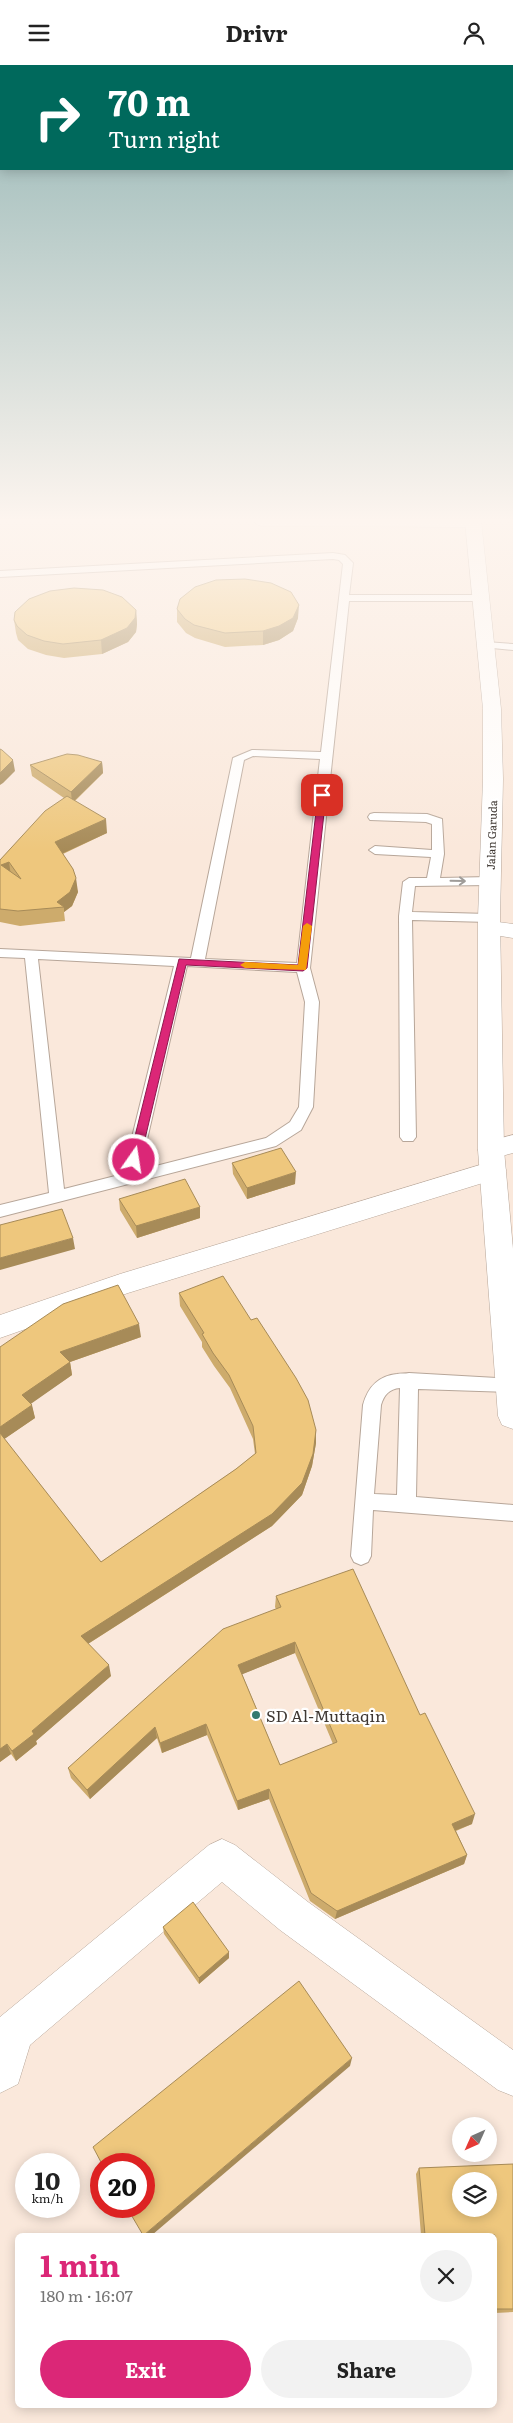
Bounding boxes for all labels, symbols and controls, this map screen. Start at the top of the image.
text: Drivr [225,16,288,49]
icon: menu [25,19,53,47]
icon: person [460,19,488,47]
text: 70 m [108,75,190,127]
icon: right [25,85,90,150]
text: Turn right [108,122,220,155]
pin [301,774,343,816]
icon: arrive [308,781,336,809]
street label: Jalan Garuda [482,800,500,870]
one-way arrow [450,876,466,886]
position arrow [107,1133,159,1185]
place label: SD Al-Muttaqin [266,1703,386,1727]
marker: SD Al-Muttaqin [250,1709,262,1721]
north arrow [452,2117,498,2163]
map controls [452,2117,497,2217]
speed limit sign: 20 [90,2153,155,2218]
text: 10 [35,2161,60,2198]
button: layers [452,2172,497,2217]
text: km/h [32,2189,63,2207]
text: 1 min [40,2242,120,2286]
button: close [420,2250,472,2302]
text: 180 m · 16:07 [40,2283,133,2307]
button: Exit [40,2340,251,2398]
button: Share [261,2340,472,2398]

